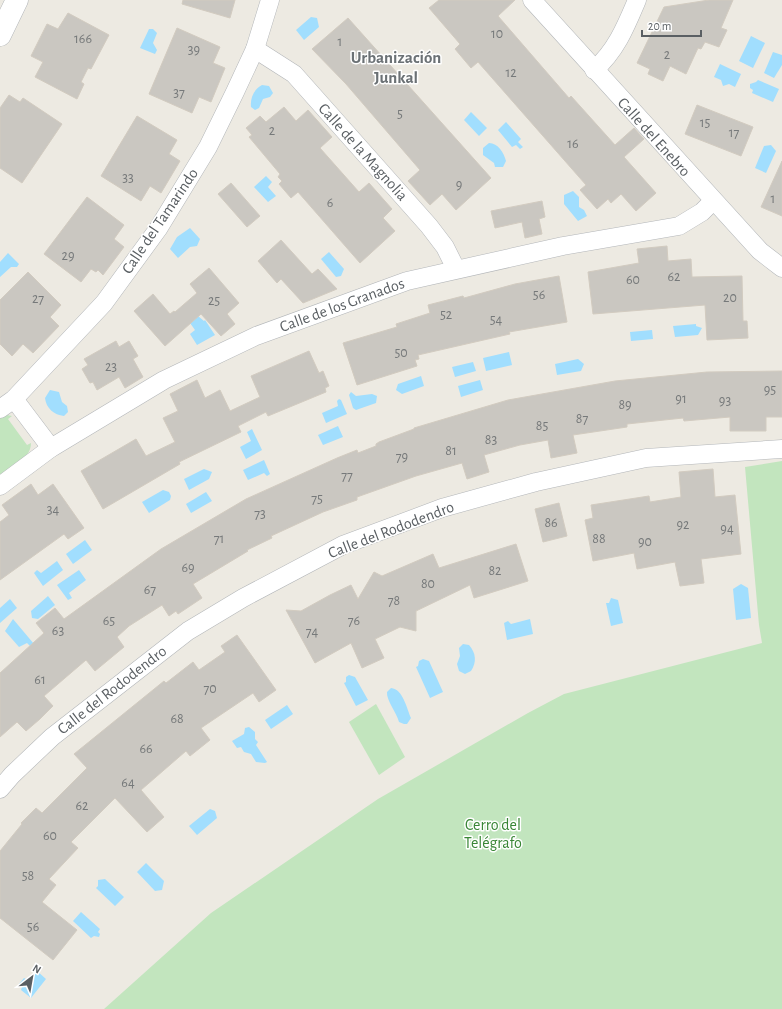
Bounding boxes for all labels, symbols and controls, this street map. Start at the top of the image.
scale bar [642,12,701,38]
text: 20 m [648,20,671,32]
house number: 10 [491,27,503,41]
house number: 166 [74,32,92,46]
house number: 1 [338,35,342,49]
house number: 39 [188,43,200,57]
house number: 2 [664,48,670,62]
district label: Urbanización Junkal [351,49,441,86]
house number: 12 [505,66,517,80]
house number: 37 [173,86,185,100]
street label: Calle del Enebro [615,94,694,180]
street label: Calle de la Magnolia [315,100,411,204]
house number: 5 [397,107,403,121]
house number: 15 [700,116,710,130]
house number: 2 [269,124,275,138]
house number: 17 [729,126,739,140]
house number: 16 [567,137,579,151]
street label: Calle del Tamarindo [119,165,201,277]
house number: 33 [122,171,134,185]
house number: 9 [456,178,462,192]
house number: 1 [771,192,775,206]
house number: 6 [327,196,333,210]
house number: 29 [62,249,74,263]
house number: 62 [668,270,680,284]
house number: 60 [626,273,640,287]
street label: Calle de los Granados [277,275,407,335]
house number: 56 [533,288,545,302]
house number: 20 [723,291,737,305]
house number: 27 [32,292,44,306]
house number: 25 [208,294,220,308]
house number: 52 [440,308,452,322]
house number: 54 [490,313,503,327]
house number: 50 [394,346,408,360]
house number: 23 [105,360,117,374]
house number: 95 [764,383,776,397]
house number: 91 [675,392,687,406]
house number: 93 [719,394,731,408]
house number: 89 [618,398,632,412]
house number: 87 [576,412,588,426]
house number: 85 [536,419,548,433]
house number: 83 [485,433,497,447]
house number: 81 [445,444,457,458]
house number: 79 [396,450,408,464]
house number: 77 [341,469,353,483]
house number: 75 [311,492,323,506]
street label: Calle del Rododendro [326,499,456,561]
house number: 34 [47,503,60,517]
house number: 73 [254,507,266,521]
house number: 86 [544,516,558,530]
house number: 92 [677,518,689,532]
house number: 94 [720,522,734,536]
house number: 71 [214,532,224,546]
house number: 88 [592,532,606,546]
house number: 90 [638,535,652,549]
house number: 69 [181,561,195,575]
house number: 82 [488,564,502,578]
house number: 80 [421,577,435,591]
house number: 67 [144,583,156,597]
house number: 78 [388,594,400,608]
house number: 65 [103,614,115,628]
house number: 76 [348,614,360,628]
house number: 63 [52,624,64,638]
house number: 74 [306,625,319,639]
street label: Calle del Rododendro [55,643,170,737]
house number: 61 [34,673,46,687]
house number: 70 [203,682,217,696]
house number: 68 [170,712,184,726]
house number: 66 [139,742,153,756]
house number: 64 [121,776,135,790]
house number: 62 [76,799,88,813]
park label: Cerro del Telégrafo [464,817,522,851]
house number: 60 [43,829,57,843]
house number: 58 [22,869,34,883]
house number: 56 [27,920,39,934]
north arrow [12,957,52,997]
text: N [31,962,43,976]

